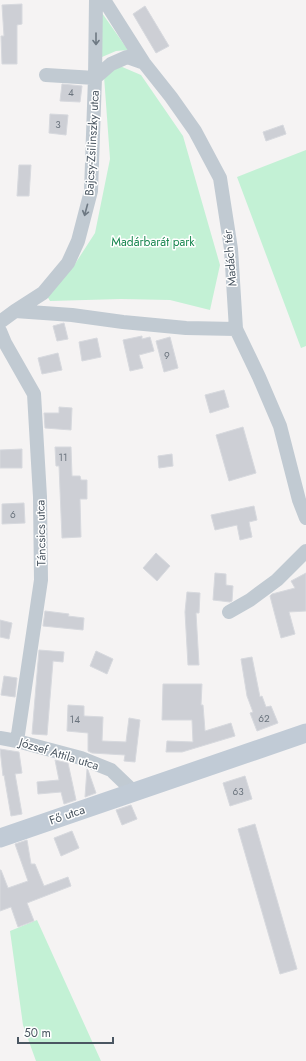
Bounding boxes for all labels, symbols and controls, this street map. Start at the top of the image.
one-way arrow [92,32,100,45]
house number: 4 [68,85,74,100]
street label: Bajcsy-Zsilinszky utca [80,89,104,196]
house number: 3 [55,117,61,132]
one-way arrow [82,204,90,217]
street label: Madách tér [218,228,241,287]
park label: Madárbarát park [111,233,195,251]
house number: 9 [164,348,170,363]
house number: 11 [59,450,68,465]
street label: Táncsics utca [31,500,51,566]
house number: 6 [10,507,16,522]
house number: 62 [258,711,270,726]
house number: 14 [70,712,80,727]
street label: József Attila utca [15,733,101,775]
house number: 63 [232,784,244,799]
street label: Fő utca [47,800,88,830]
scale bar [18,1019,113,1045]
text: 50 m [24,1024,51,1042]

